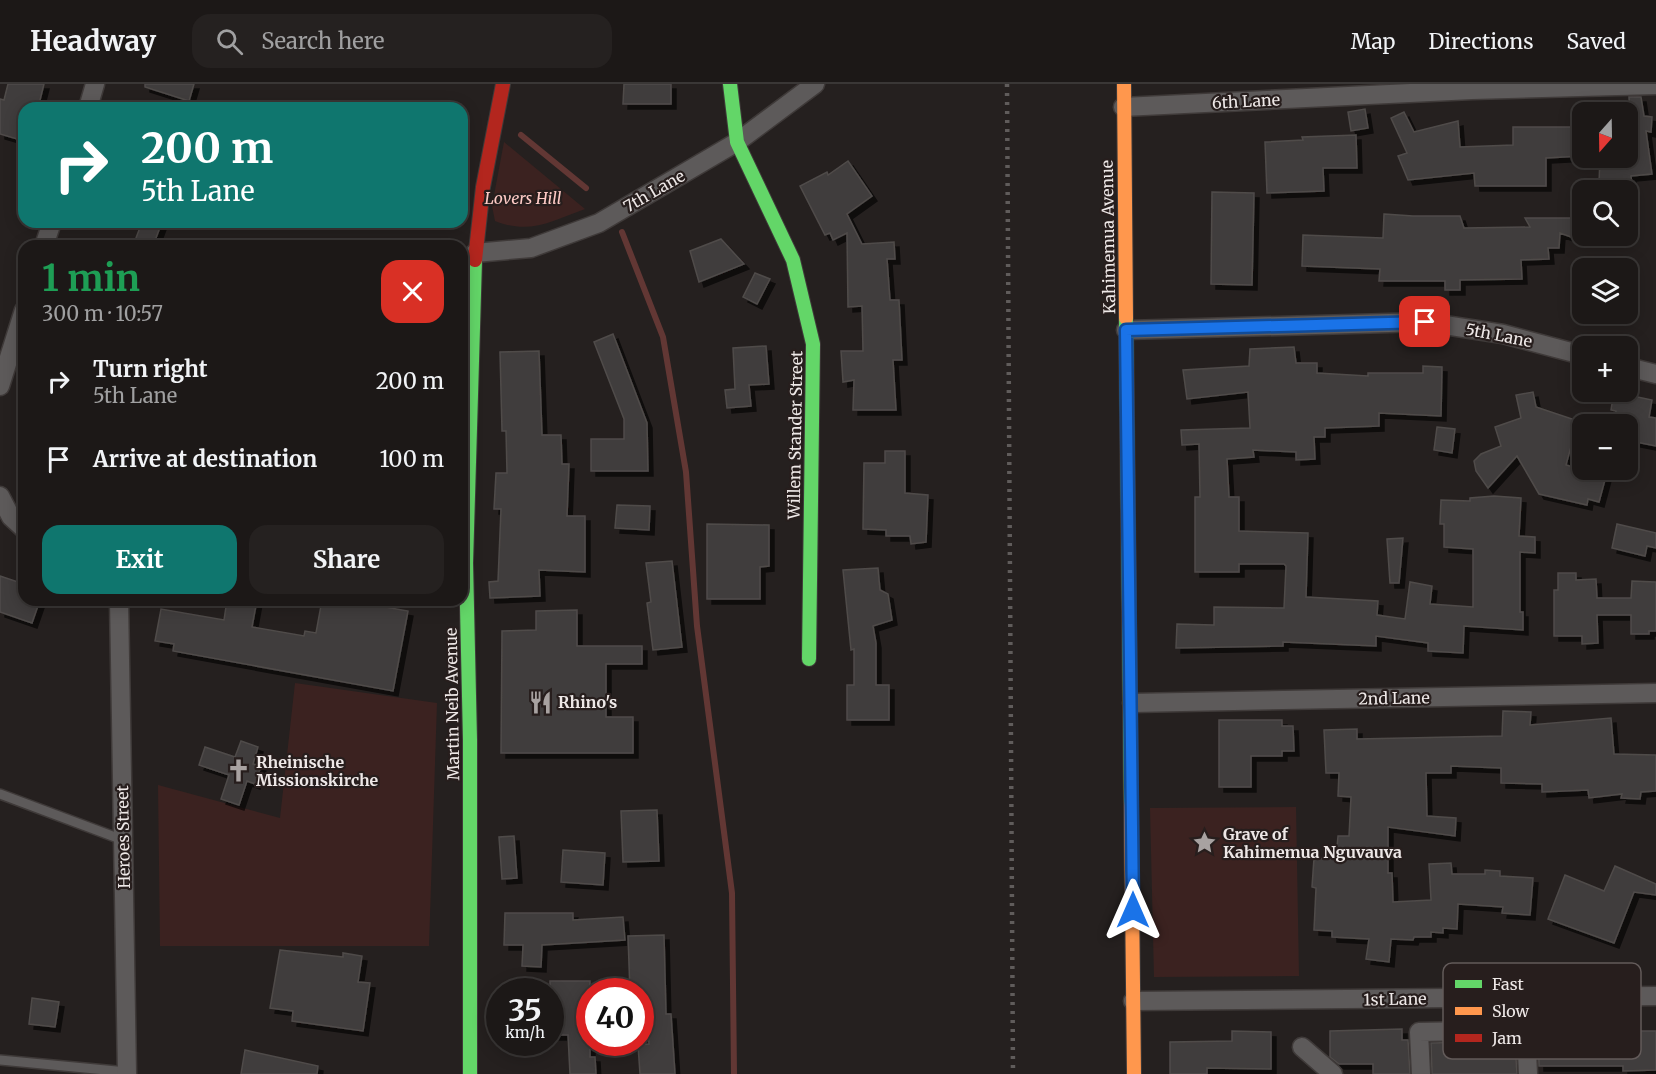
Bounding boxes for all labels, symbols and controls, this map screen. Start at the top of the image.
search box [192,14,612,68]
text: Headway [30,23,156,59]
icon: search [213,25,246,58]
text: Search here [261,27,385,55]
text: Map [1351,28,1395,55]
text: Directions [1428,28,1533,55]
text: Saved [1566,28,1626,55]
street label: 6th Lane [1212,89,1280,113]
north arrow [1572,102,1638,168]
map controls [1572,102,1638,480]
text: 200 m [141,122,273,174]
icon: right [42,126,120,204]
street label: Kahimemua Avenue [1097,160,1119,314]
street label: 7th Lane [620,165,688,217]
text: 5th Lane [141,174,255,208]
button: search [1572,180,1638,246]
park label: Lovers Hill [484,188,562,208]
text: 1 min [42,256,140,301]
button: layers [1572,258,1638,324]
button: close [381,260,444,323]
pin [1399,296,1450,347]
text: 300 m · 10:57 [42,301,163,326]
icon: arrive [1408,305,1441,338]
street label: 5th Lane [1464,319,1534,351]
button: + [1572,336,1638,402]
street label: Willem Stander Street [784,350,806,521]
text: Turn right [93,355,207,383]
icon: right [42,365,75,398]
text: 200 m [376,367,444,395]
text: 5th Lane [93,383,177,408]
button: − [1572,414,1638,480]
icon: arrive [42,443,75,476]
text: Arrive at destination [93,445,317,473]
text: 100 m [379,445,444,473]
button: Exit [42,525,237,594]
button: Share [249,525,444,594]
street label: Martin Neib Avenue [441,627,463,781]
street label: 2nd Lane [1358,687,1430,709]
restaurant icon: Rhino's [527,689,553,715]
place label: Rhino's [558,692,617,712]
place label: Rheinische Missionskirche [256,752,379,790]
church icon: Rheinische Missionskirche [225,758,251,784]
street label: Heroes Street [112,784,134,889]
place label: Grave of Kahimemua Nguvauva [1223,824,1402,862]
place icon: Grave of Kahimemua Nguvauva [1192,830,1218,856]
position arrow [1101,878,1165,942]
legend [1443,963,1641,1059]
text: Fast [1492,974,1525,994]
speed limit sign: 40 [576,978,654,1056]
street label: 1st Lane [1363,988,1427,1010]
text: 35 [508,991,542,1029]
text: Slow [1492,1001,1530,1021]
text: km/h [505,1023,545,1042]
text: Jam [1491,1028,1522,1048]

